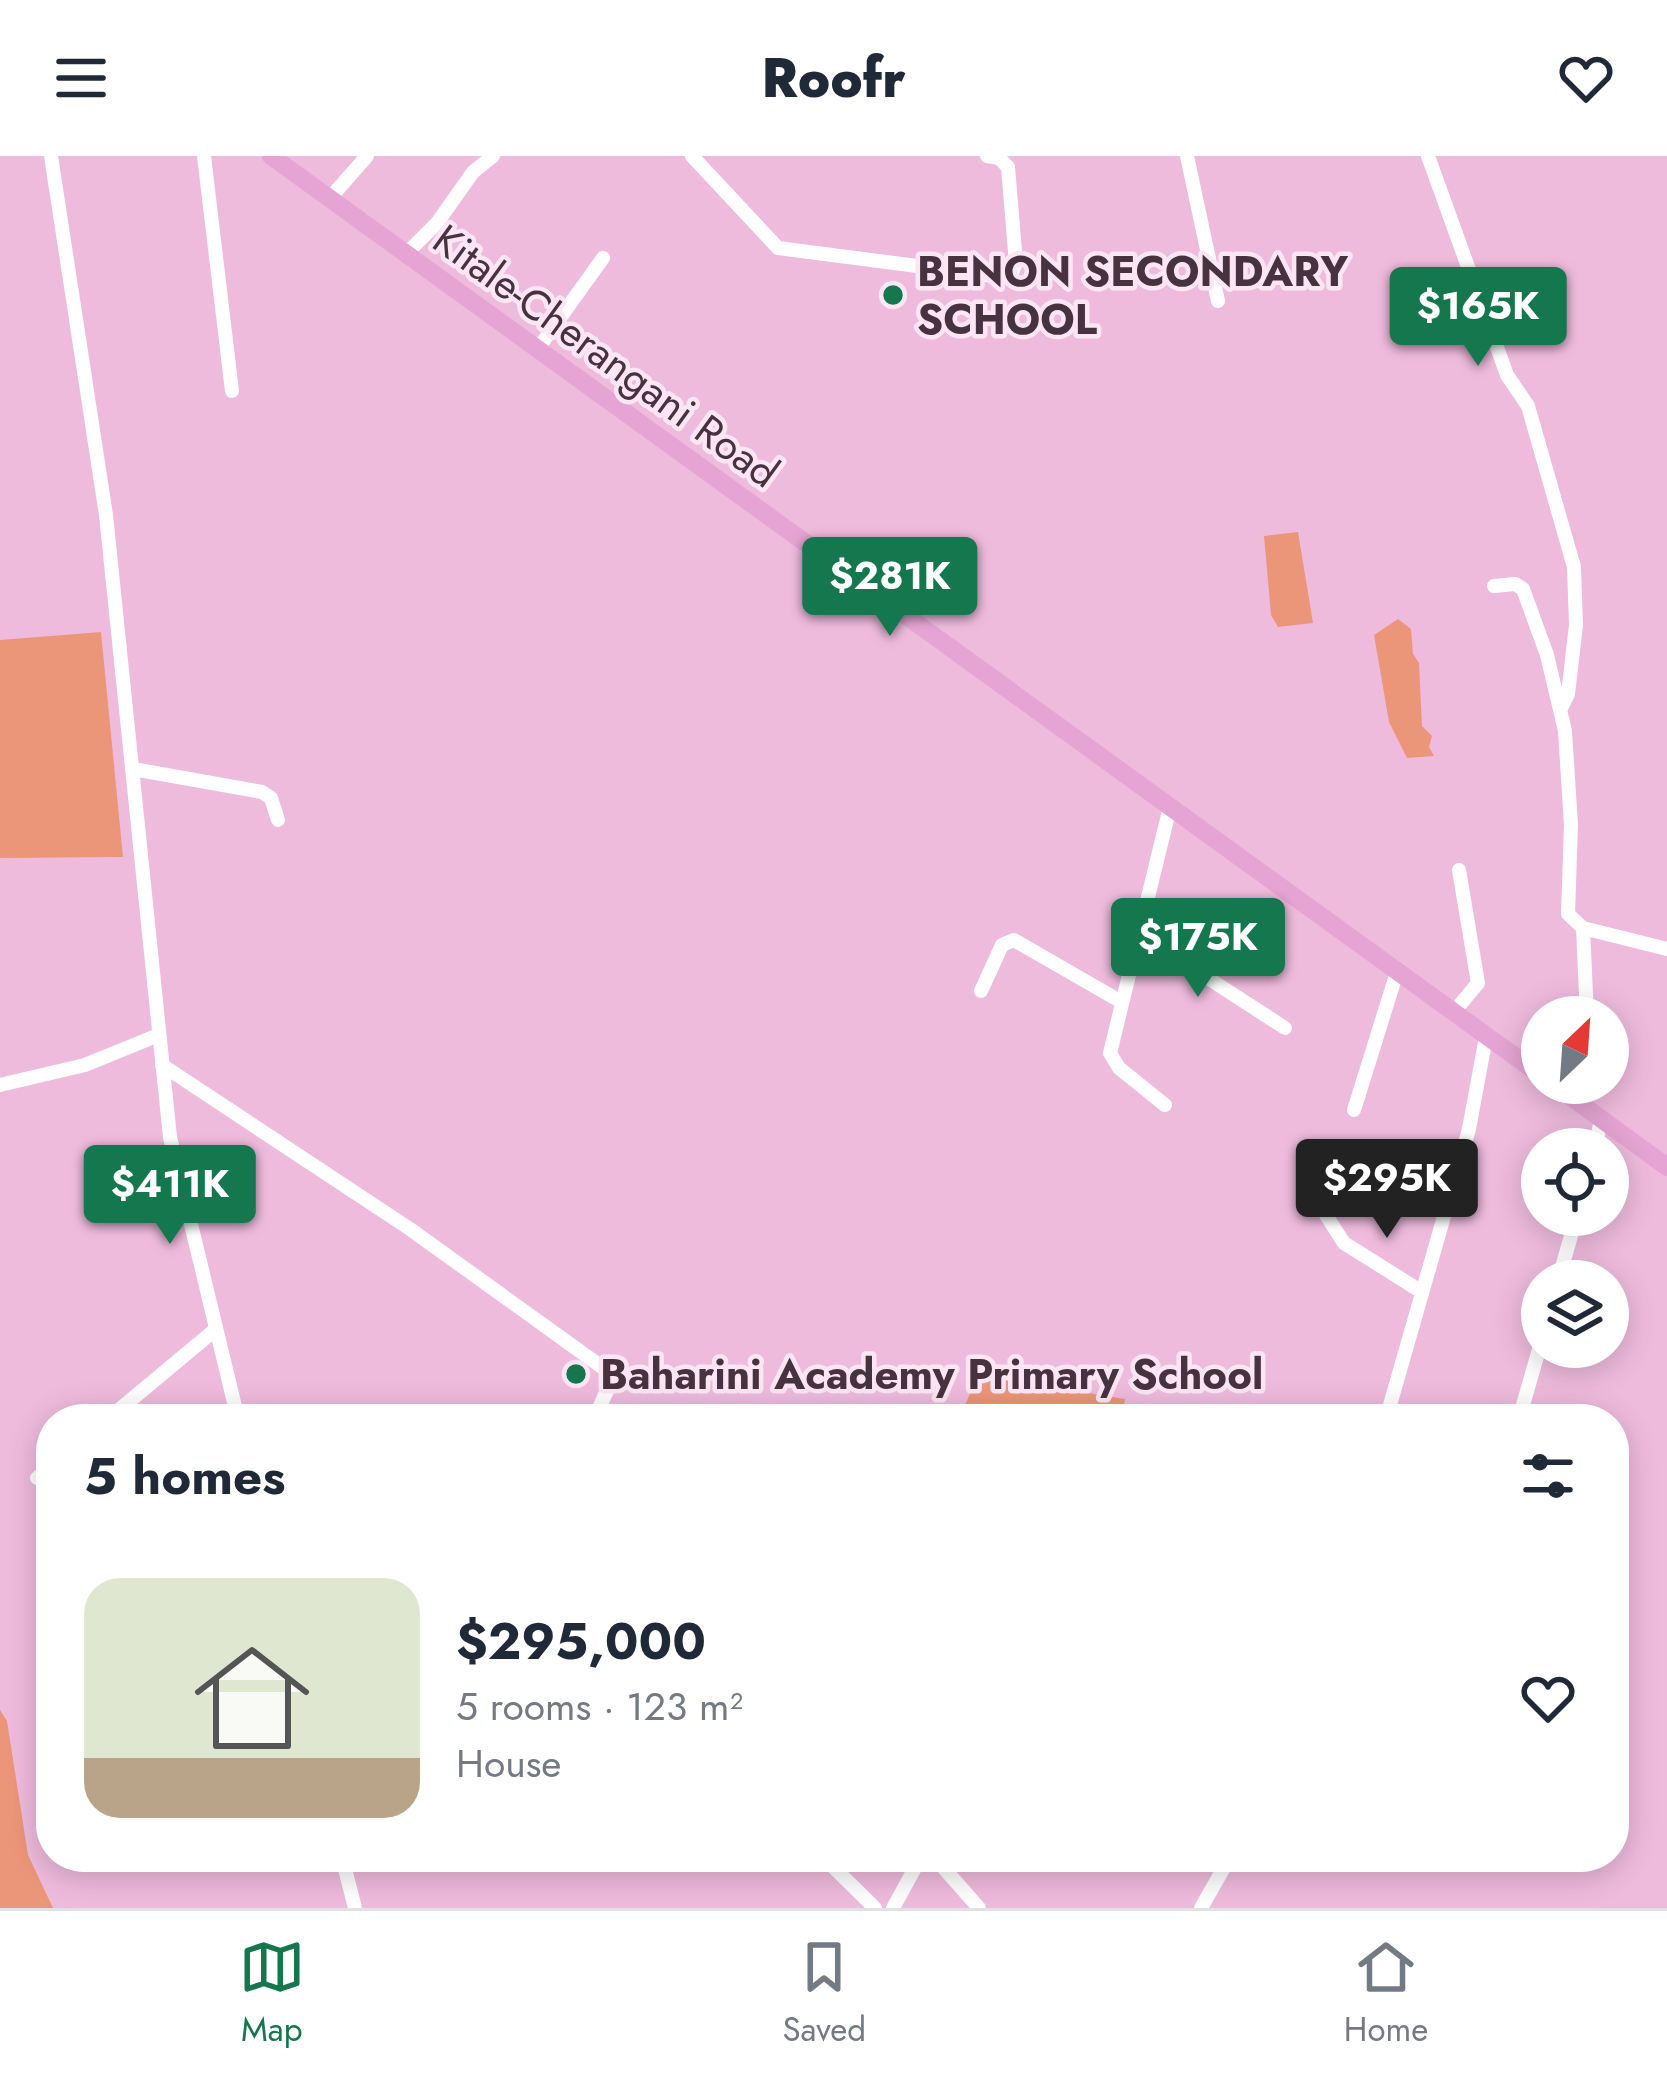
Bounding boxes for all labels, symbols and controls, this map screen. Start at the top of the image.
text: Roofr [761,39,906,117]
icon: menu [48,45,114,111]
icon: heart [1553,45,1619,111]
street label: Kitale-Cherangani Road [420,210,792,502]
place label: BENON SECONDARY SCHOOL [917,241,1348,350]
pin: $165K [1394,267,1562,369]
text: $165K [1417,277,1539,334]
marker: BENON SECONDARY SCHOOL [880,282,906,308]
pin: $281K [806,537,974,639]
text: $281K [829,547,951,604]
pin: $175K [1114,898,1282,1000]
text: $175K [1138,908,1258,965]
north arrow [1521,996,1629,1104]
map controls [1521,996,1629,1368]
button: locate [1521,1128,1629,1236]
pin: $295K [1303,1139,1471,1241]
pin: $411K [86,1145,254,1247]
text: $295K [1323,1149,1451,1206]
text: $411K [111,1155,229,1212]
button: layers [1521,1260,1629,1368]
place label: Baharini Academy Primary School [600,1344,1263,1405]
marker: Baharini Academy Primary School [563,1361,589,1387]
text: 5 homes [84,1439,286,1513]
icon: filters [1515,1443,1581,1509]
text: $295,000 [456,1604,706,1678]
icon: home [180,1626,324,1770]
icon: heart [1515,1665,1581,1731]
text: 5 rooms · 123 m² [456,1678,743,1735]
text: House [456,1735,561,1792]
tab: Map [239,1934,305,2053]
tab: Saved [783,1934,866,2053]
tab: Home [1344,1934,1428,2053]

